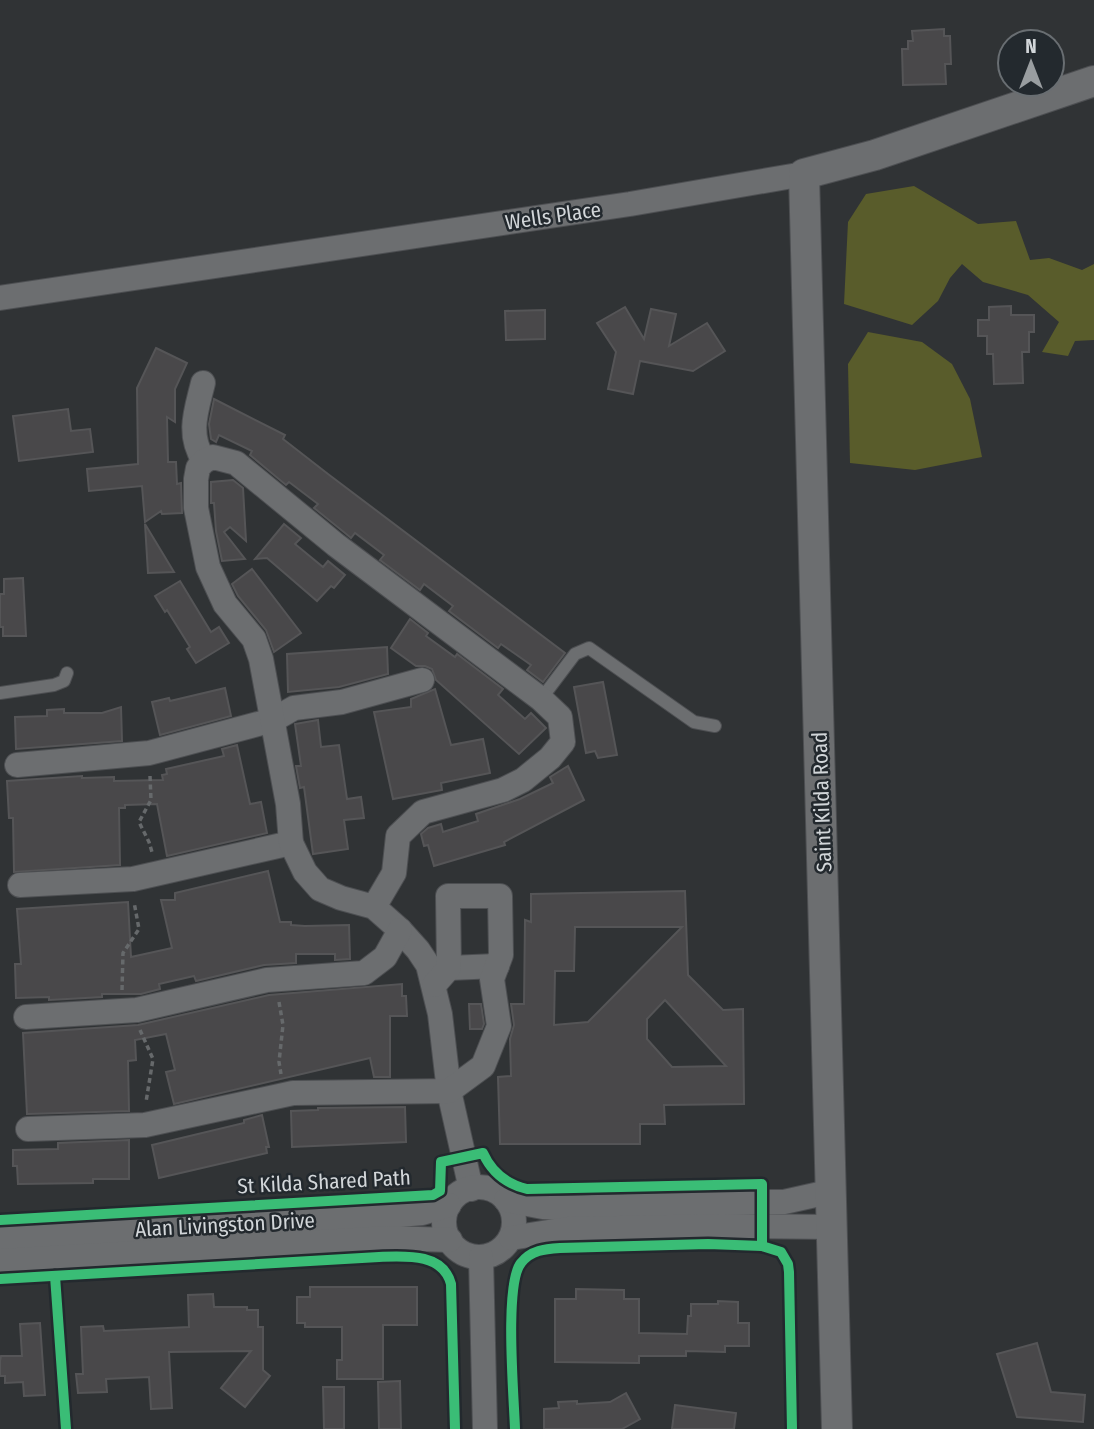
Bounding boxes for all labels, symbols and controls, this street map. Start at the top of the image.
north arrow [996,28,1066,98]
text: N [1025,35,1037,58]
street label: Wells Place [503,196,603,236]
street label: Saint Kilda Road [807,731,837,873]
street label: St Kilda Shared Path [237,1164,411,1200]
street label: Alan Livingston Drive [135,1207,315,1243]

